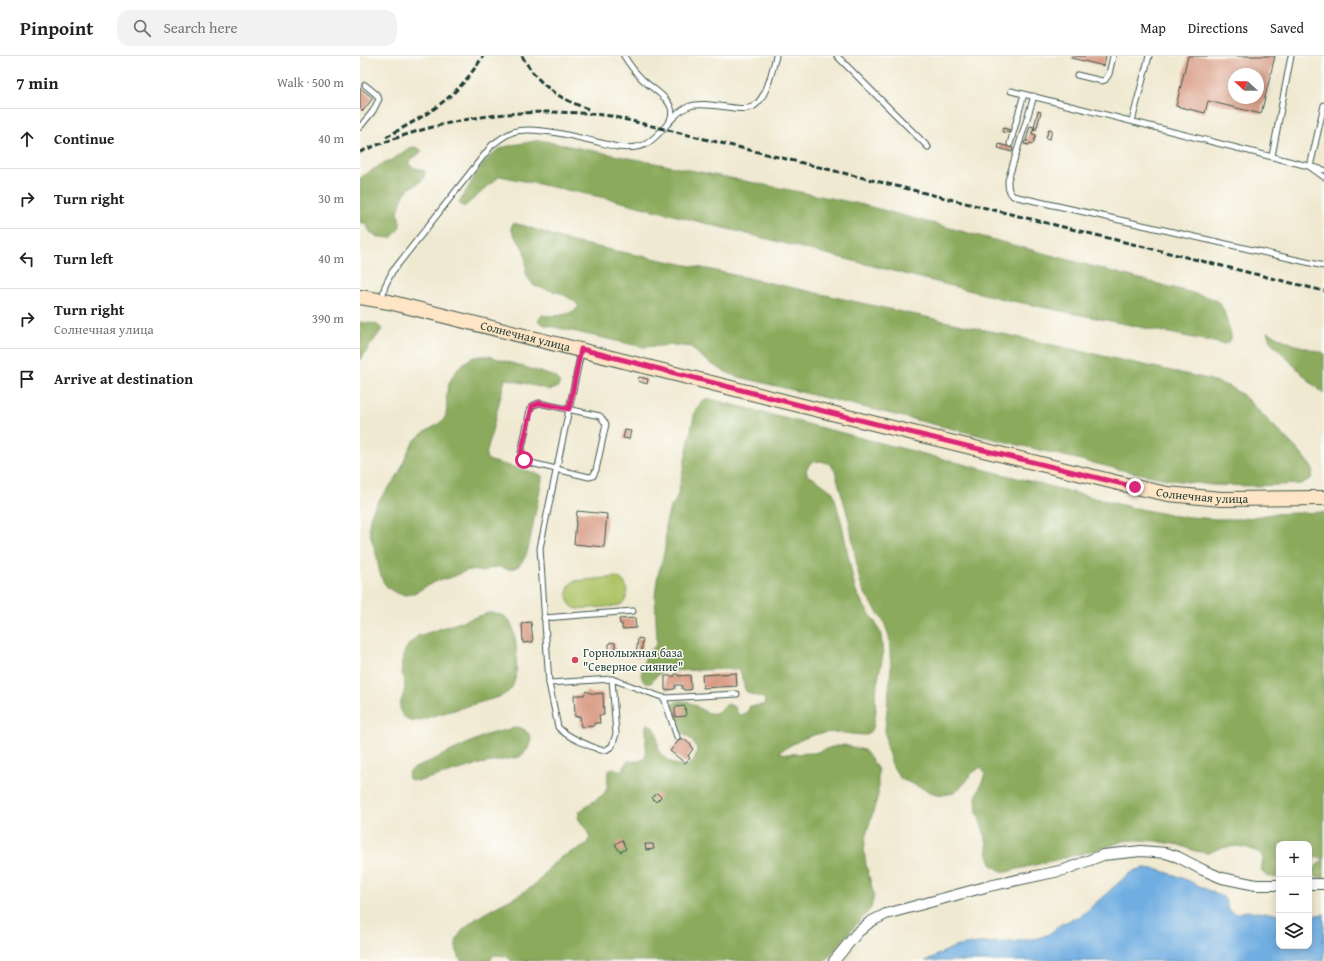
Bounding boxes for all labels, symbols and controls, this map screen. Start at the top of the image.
search box [117,10,397,46]
text: Pinpoint [20,14,93,42]
icon: search [131,17,153,39]
text: Search here [163,17,237,38]
text: Map [1140,18,1166,38]
text: Directions [1188,18,1248,38]
text: Saved [1270,18,1304,38]
north arrow [1228,68,1264,104]
text: 7 min [16,70,58,95]
text: Walk · 500 m [277,73,344,92]
icon: ahead [16,128,38,150]
text: Continue [54,128,115,149]
text: 40 m [318,129,344,148]
icon: right [16,188,38,210]
text: Turn right [54,188,125,209]
text: 30 m [318,189,344,208]
icon: left [16,248,38,270]
text: Turn left [54,248,113,269]
text: 40 m [318,249,344,268]
text: Turn right [54,299,125,320]
icon: right [16,308,38,330]
text: 390 m [312,309,344,328]
street label: Солнечная улица [479,316,572,355]
text: Солнечная улица [54,320,154,339]
icon: arrive [16,368,38,390]
text: Arrive at destination [54,368,193,389]
route start [515,451,533,469]
route end [1126,478,1144,496]
street label: Солнечная улица [1155,483,1248,507]
place label: Горнолыжная база "Северное сияние" [583,644,683,675]
marker: Горнолыжная база "Северное сияние" [570,655,580,665]
map controls [1276,841,1312,949]
button: + [1276,841,1312,877]
button: − [1276,877,1312,913]
button: layers [1276,913,1312,949]

